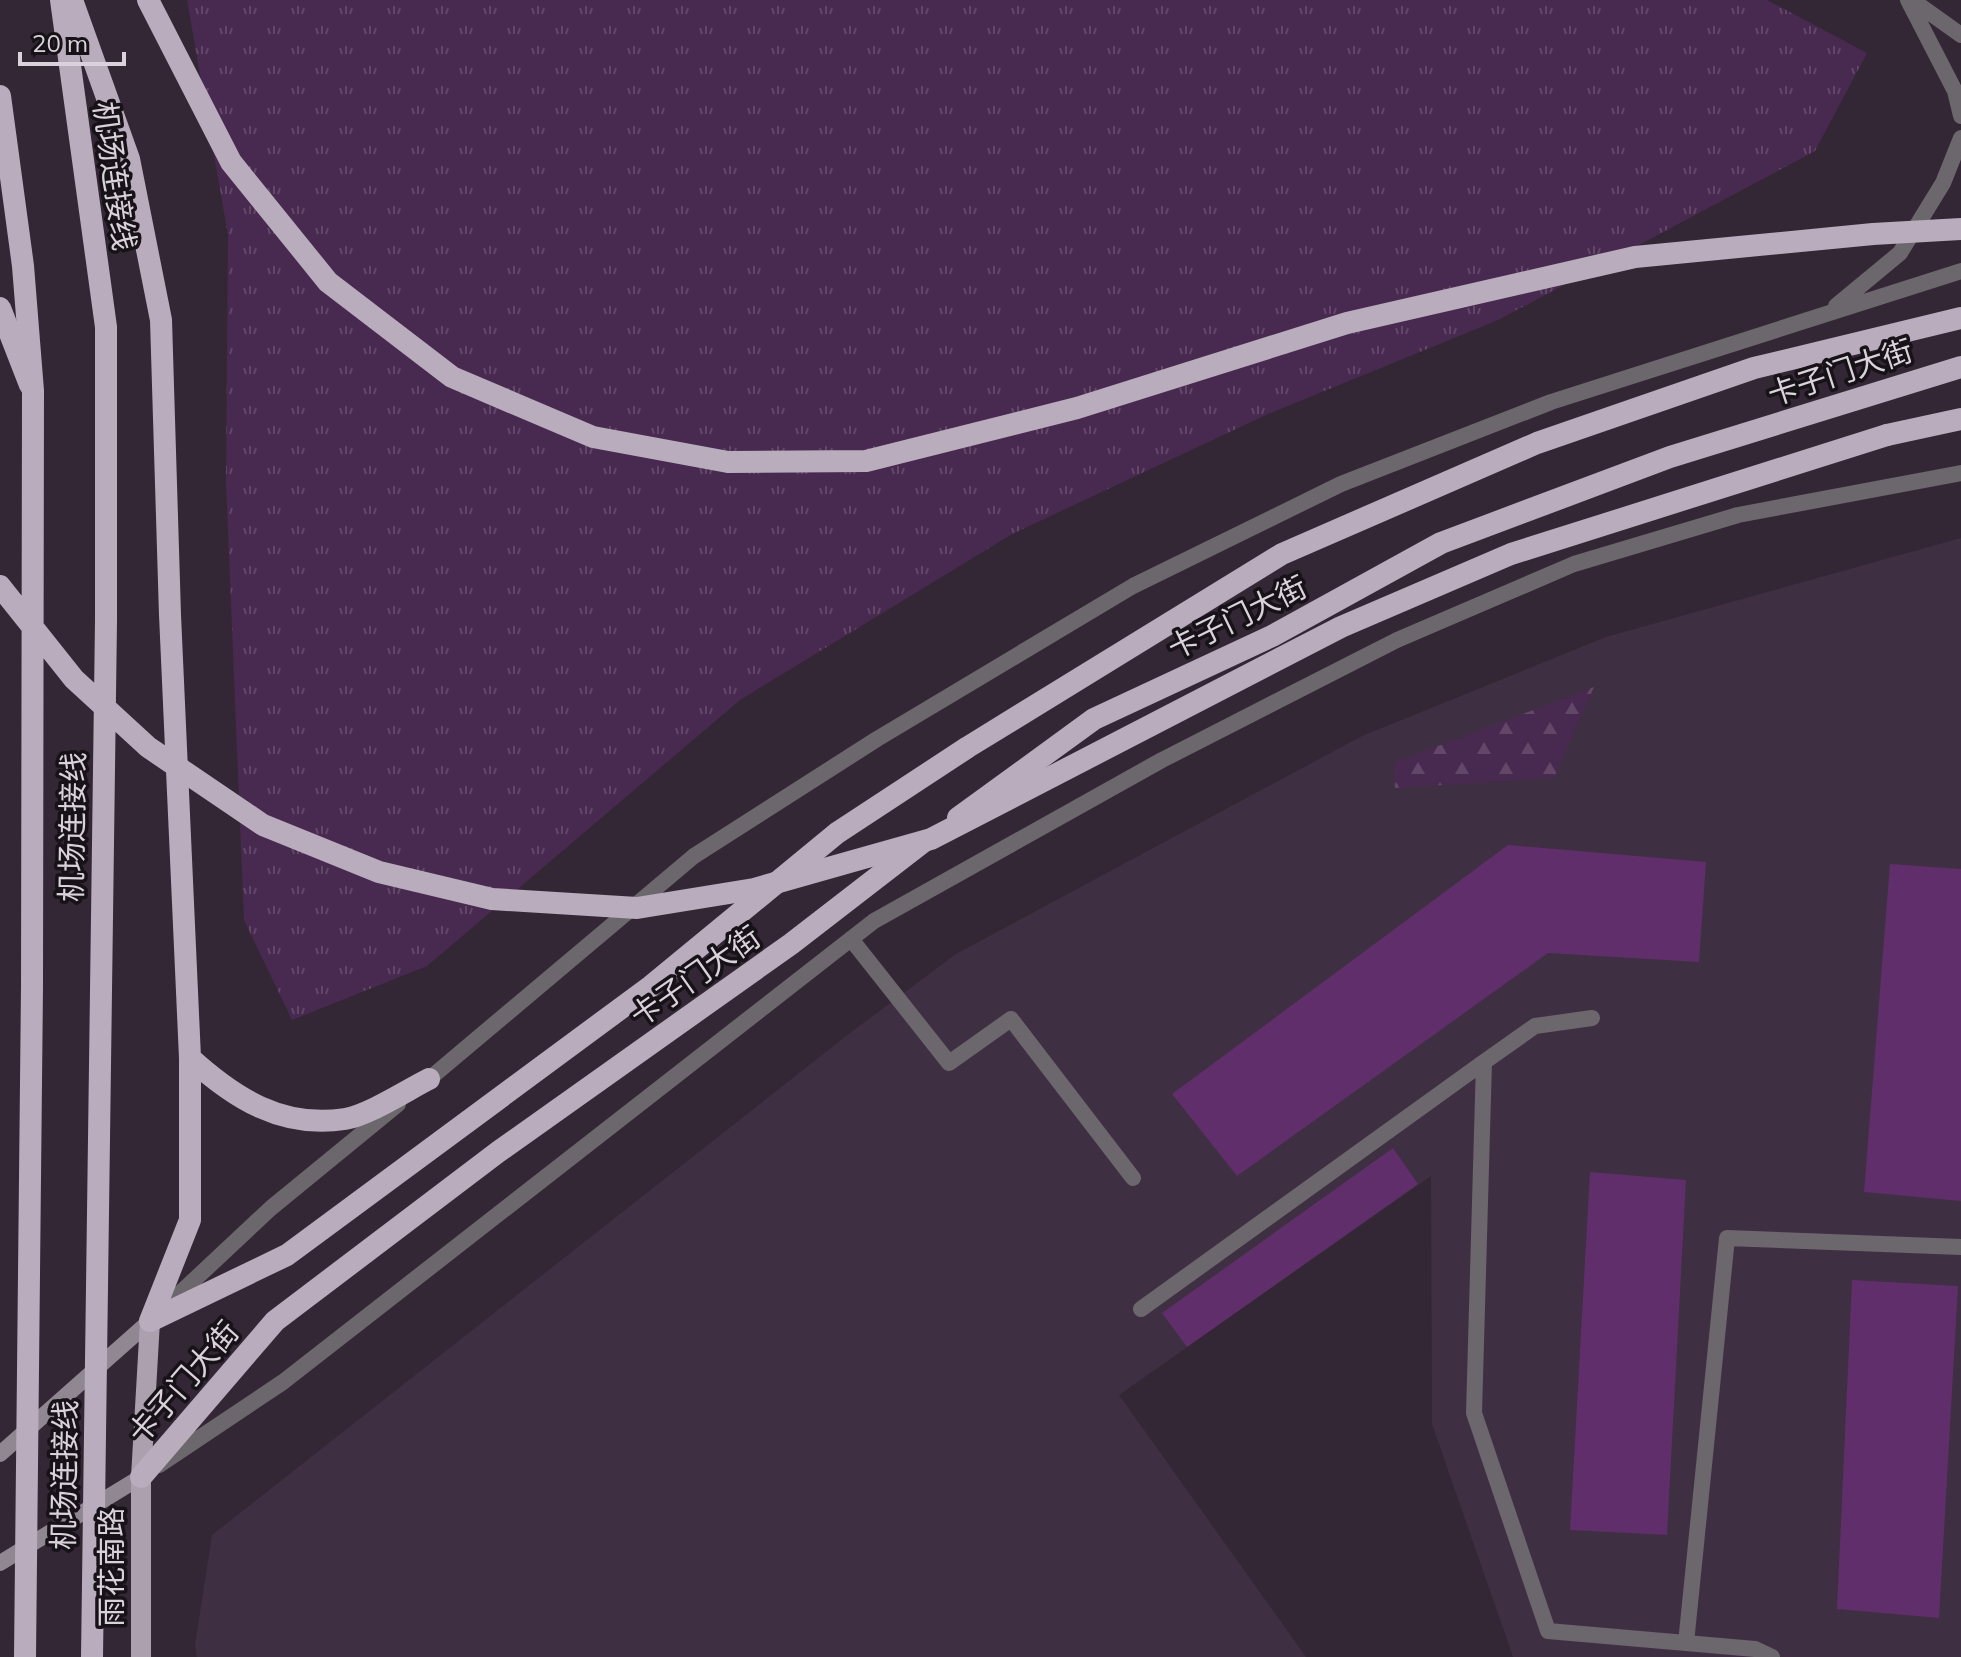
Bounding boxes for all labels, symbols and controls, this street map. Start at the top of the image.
scale bar [20,16,124,66]
text: 20 m [32,28,88,58]
street label: 机场连接线 [86,99,144,253]
street label: 卡子门大街 [1763,331,1917,413]
street label: 卡子门大街 [1161,567,1313,667]
street label: 机场连接线 [52,752,92,902]
street label: 卡子门大街 [623,917,767,1035]
street label: 卡子门大街 [119,1313,247,1451]
street label: 机场连接线 [44,1400,84,1550]
street label: 雨花南路 [92,1507,130,1627]

